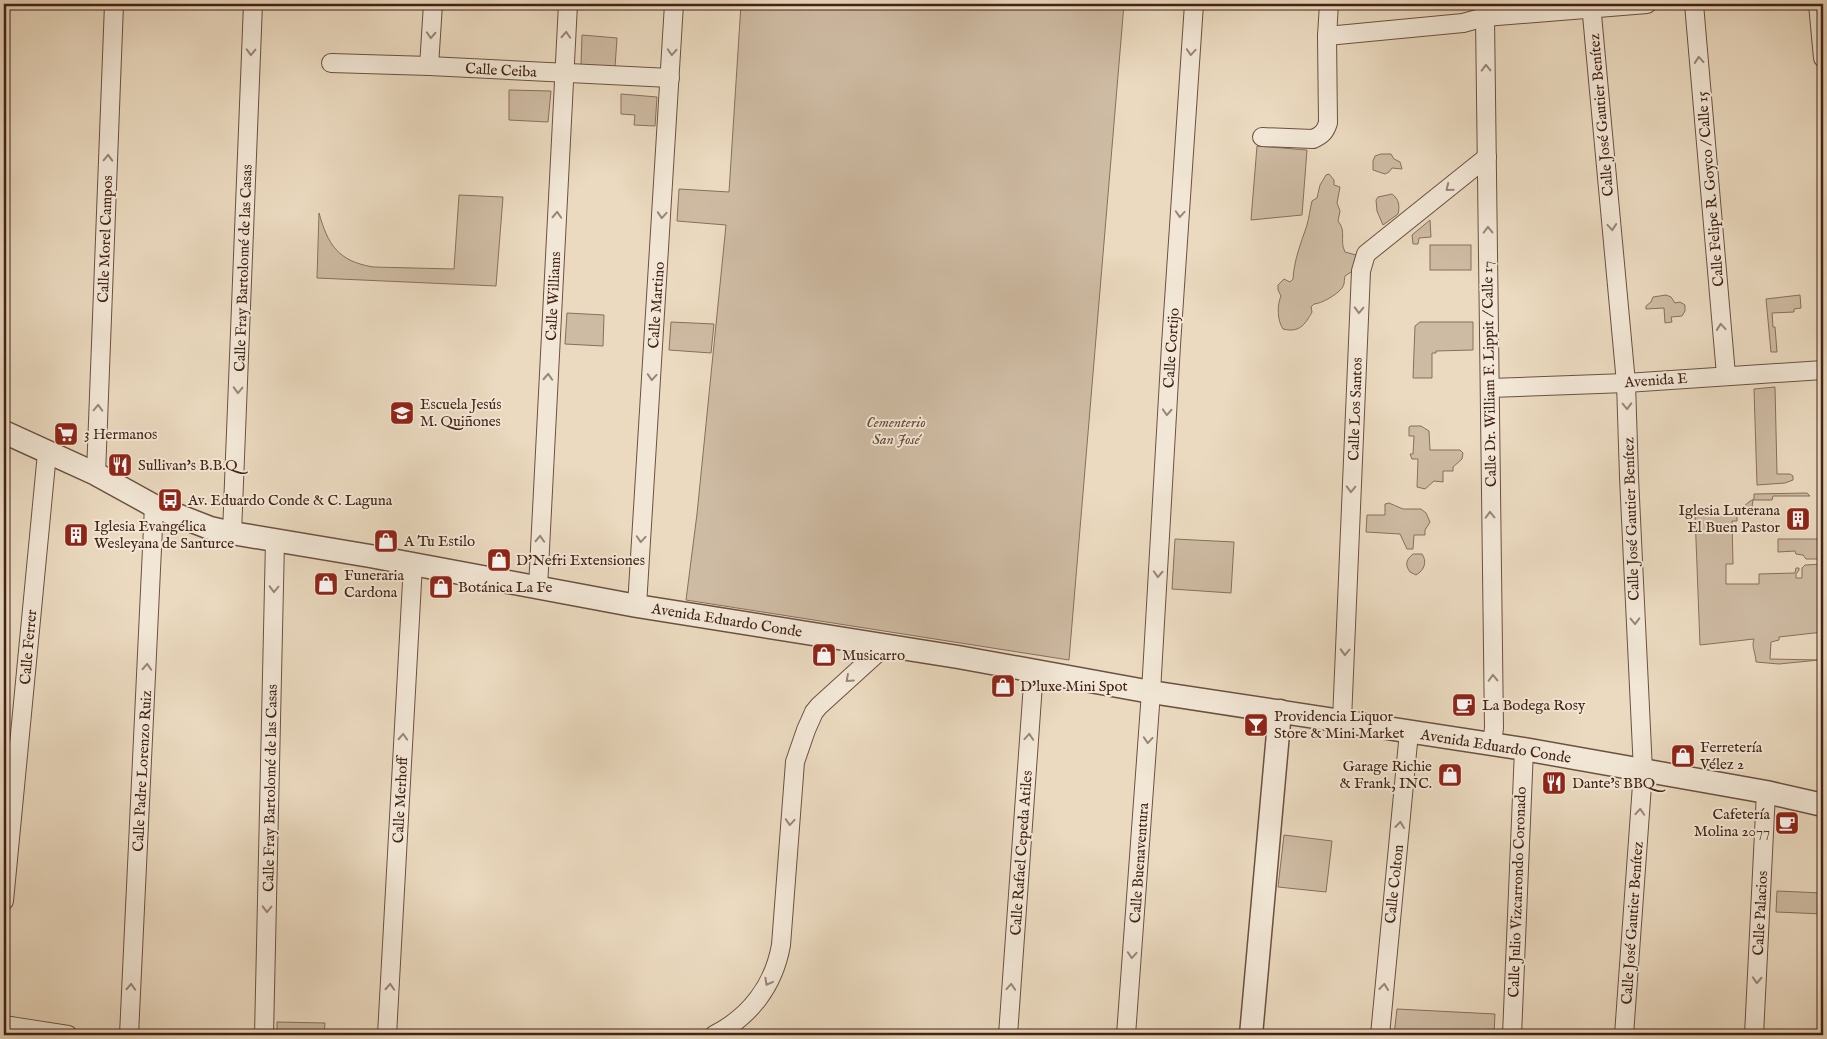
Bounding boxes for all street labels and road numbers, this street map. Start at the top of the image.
street label: Calle José Gautier Benítez [1585,33,1618,197]
street label: Calle Ceiba [465,59,538,82]
street label: Calle Felipe R. Goyco / Calle 15 [1692,90,1729,287]
street label: Calle Fray Bartolomé de las Casas [230,164,257,372]
street label: Calle Morel Campos [94,175,117,303]
street label: Calle Williams [542,251,565,341]
street label: Calle Martino [644,261,669,349]
street label: Calle Dr. William F. Lippit / Calle 17 [1478,261,1501,487]
street label: Calle Cortijo [1159,307,1184,389]
street label: Calle Los Santos [1344,357,1367,461]
street label: Avenida E [1623,369,1688,392]
street label: Calle José Gautier Benítez [1619,437,1644,601]
street label: Avenida Eduardo Conde [649,599,804,642]
street label: Calle Ferrer [16,608,41,685]
street label: Calle Fray Bartolomé de las Casas [259,684,282,892]
street label: Calle Padre Lorenzo Ruiz [129,690,156,852]
street label: Avenida Eduardo Conde [1418,725,1573,768]
street label: Calle Merhoff [389,754,412,844]
street label: Calle Rafael Cepeda Atiles [1006,770,1037,936]
street label: Calle Julio Vizcarrondo Coronado [1504,786,1531,998]
street label: Calle Buenaventura [1126,802,1153,924]
street label: Calle José Gautier Benítez [1617,841,1648,1005]
street label: Calle Colton [1381,844,1408,925]
street label: Calle Palacios [1749,870,1772,956]

